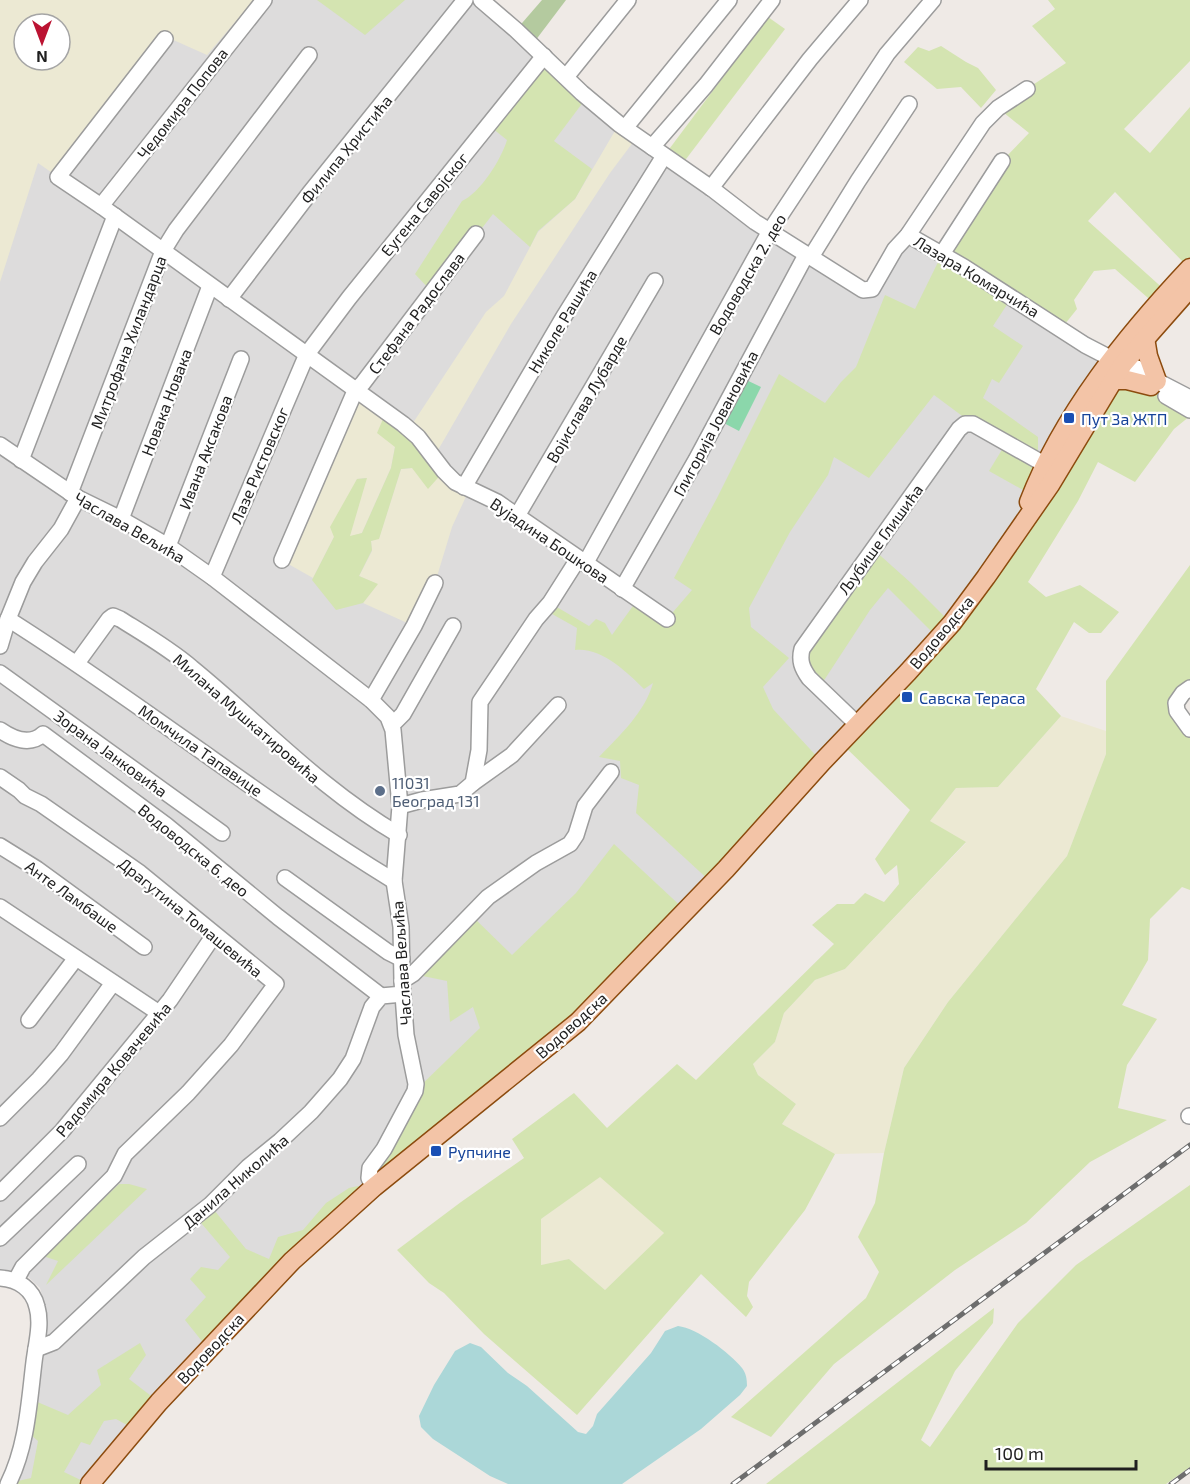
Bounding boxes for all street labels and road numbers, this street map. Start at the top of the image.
street label: Чедомира Попова [133,44,231,162]
street label: Филипа Христића [296,91,396,207]
street label: Еугена Савојског [376,148,473,260]
street label: Водоводска 2. део [705,210,789,338]
street label: Лазара Комарчића [911,231,1043,321]
street label: Стефана Радослава [364,248,468,378]
street label: Митрофана Хиландарца [86,253,170,431]
street label: Николе Рашића [524,266,600,376]
street label: Војислава Лубарде [542,332,631,466]
street label: Новака Новака [137,346,195,458]
street label: Глигорија Јовановића [669,347,762,500]
street label: Ивана Аксакова [174,392,236,512]
street label: Лазе Ристовског [226,403,292,526]
street label: Љубише Глишића [834,480,927,598]
street label: Часлава Вељића [71,488,189,566]
street label: Вујадина Бошкова [487,493,613,588]
street label: Водоводска [905,592,977,672]
street label: Милана Мушкатировића [169,649,324,788]
street label: Момчила Тапавице [135,700,267,800]
street label: Зорана Јанковића [51,705,171,801]
street label: Водоводска 6. део [135,800,253,900]
street label: Драгутина Томашевића [115,853,267,982]
street label: Анте Ламбаше [22,856,122,936]
street label: Часлава Вељића [387,900,415,1026]
street label: Водоводска [531,988,611,1062]
street label: Радомира Ковачевића [51,998,175,1140]
street label: Данила Николића [178,1130,292,1232]
street label: Водоводска [172,1309,248,1387]

